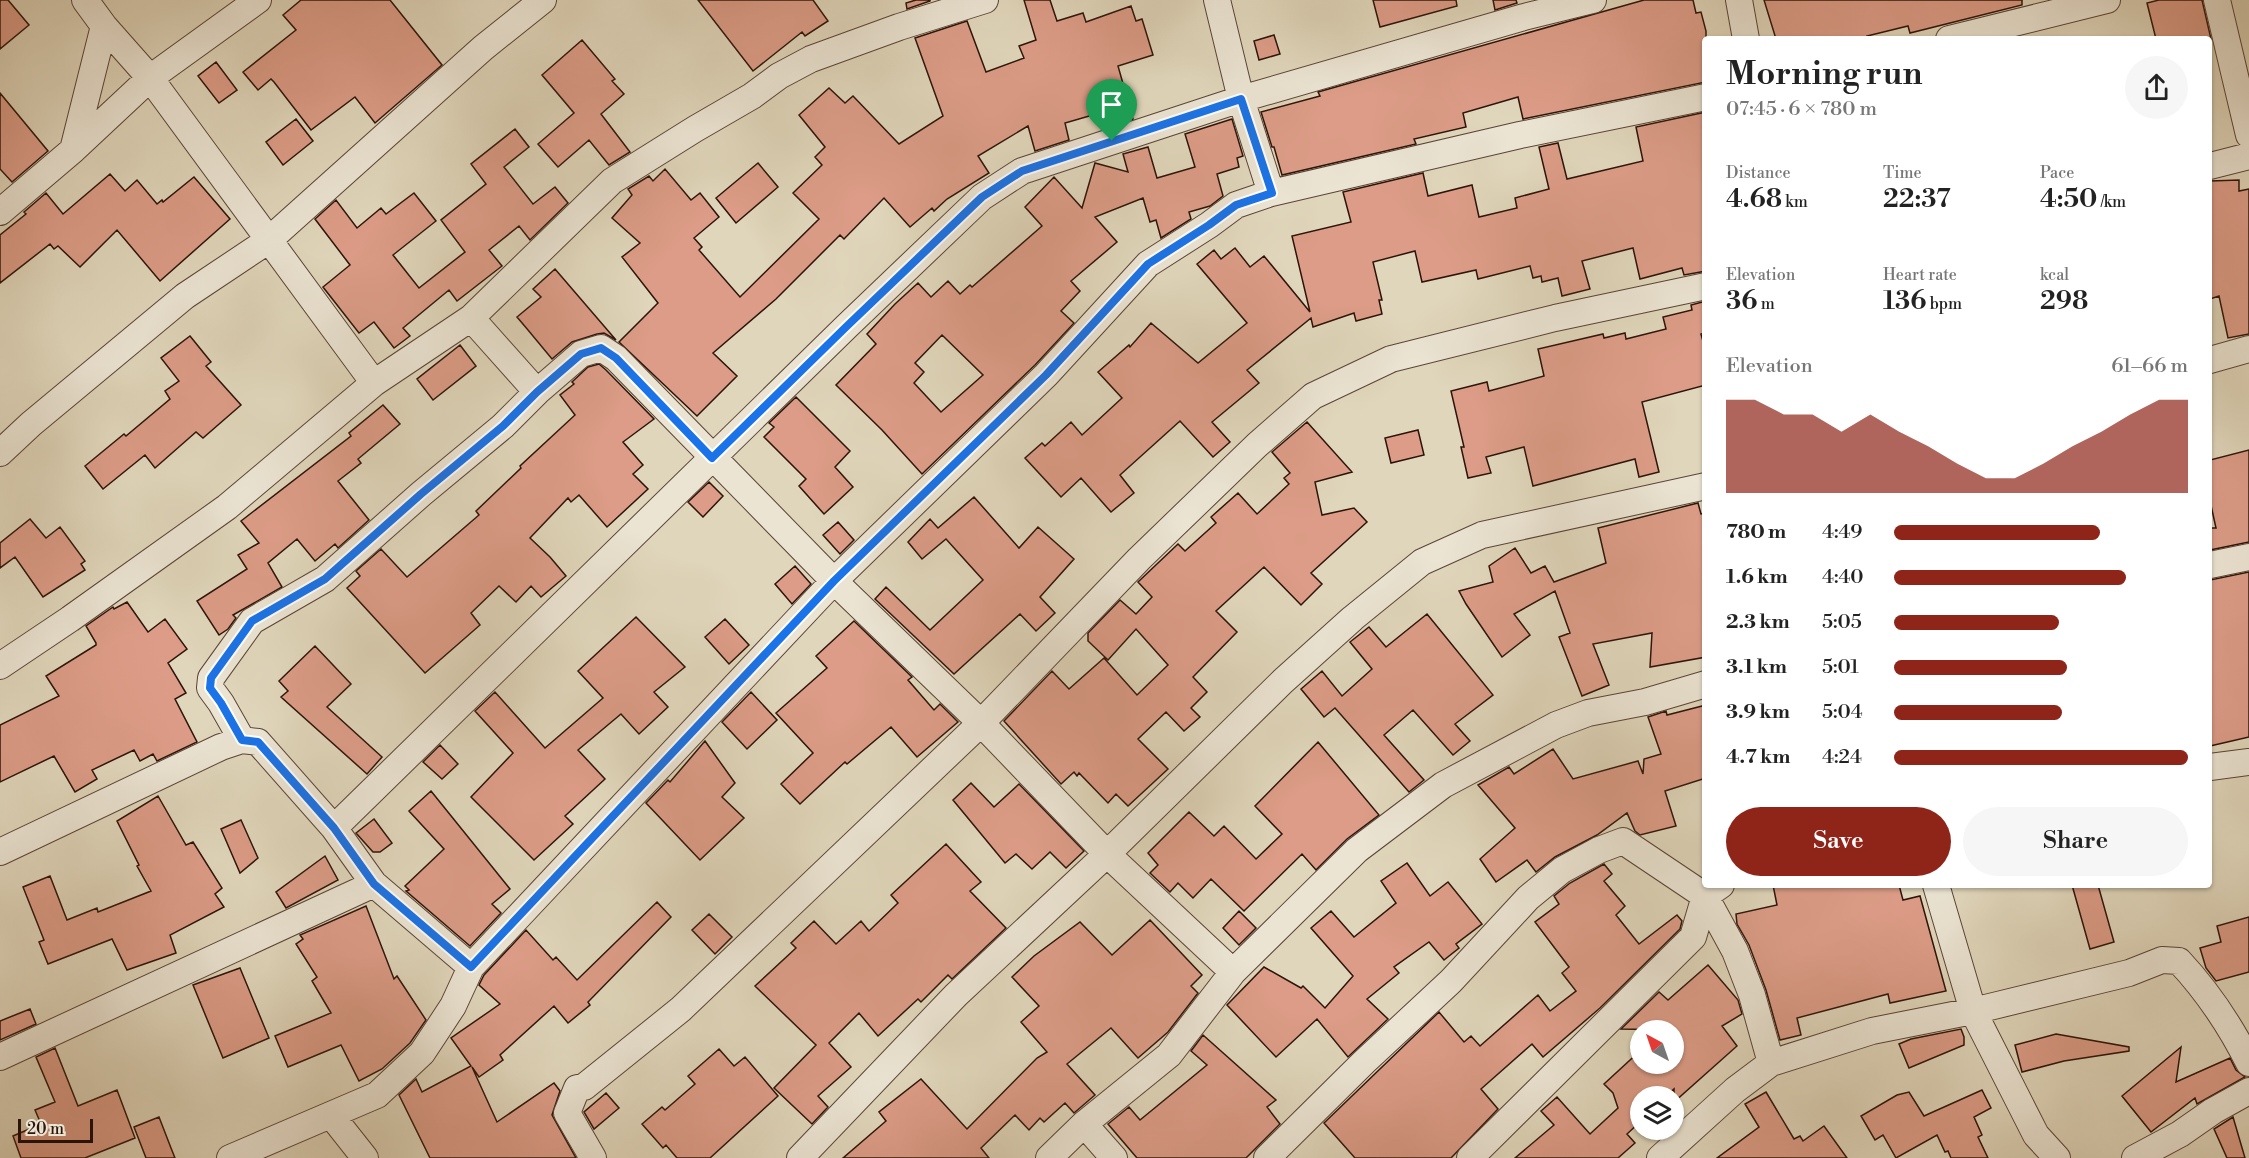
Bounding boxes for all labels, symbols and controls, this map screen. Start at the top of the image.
text: Morning run [1726,54,1923,95]
button: share [2125,56,2188,119]
pin [1086,79,1137,141]
icon: arrive [1095,88,1128,121]
text: 07:45 · 6 × 780 m [1726,97,1877,122]
text: Distance [1726,163,1791,183]
text: Time [1883,163,1922,183]
text: Pace [2040,163,2074,183]
text: 4.68 [1726,183,1782,215]
text: 22:37 [1883,183,1950,215]
text: 4:50 [2040,183,2097,215]
text: km [1782,192,1808,212]
text: /km [2097,192,2126,212]
text: Elevation [1726,265,1795,285]
text: Heart rate [1883,265,1957,285]
text: kcal [2040,265,2069,285]
text: 36 [1726,285,1757,317]
text: 136 [1883,285,1926,317]
text: 298 [2040,285,2088,317]
text: m [1757,294,1775,314]
text: bpm [1926,294,1962,314]
text: Elevation [1726,354,1813,379]
text: 61–66 m [2111,354,2188,379]
text: 780 m [1726,520,1786,545]
text: 4:49 [1822,520,1862,545]
text: 1.6 km [1726,565,1788,590]
text: 4:40 [1822,565,1864,590]
text: 2.3 km [1726,610,1790,635]
text: 5:05 [1822,610,1862,635]
text: 3.1 km [1726,655,1787,680]
text: 5:01 [1822,655,1859,680]
text: 3.9 km [1726,700,1790,725]
text: 5:04 [1822,700,1863,725]
text: 4.7 km [1726,745,1790,770]
text: 4:24 [1822,745,1862,770]
button: Save [1726,807,1951,876]
button: Share [1963,807,2188,876]
north arrow [1630,1020,1684,1074]
map controls [1630,1020,1684,1140]
button: layers [1630,1086,1684,1140]
scale bar [18,1116,93,1144]
text: 20 m [27,1119,64,1139]

